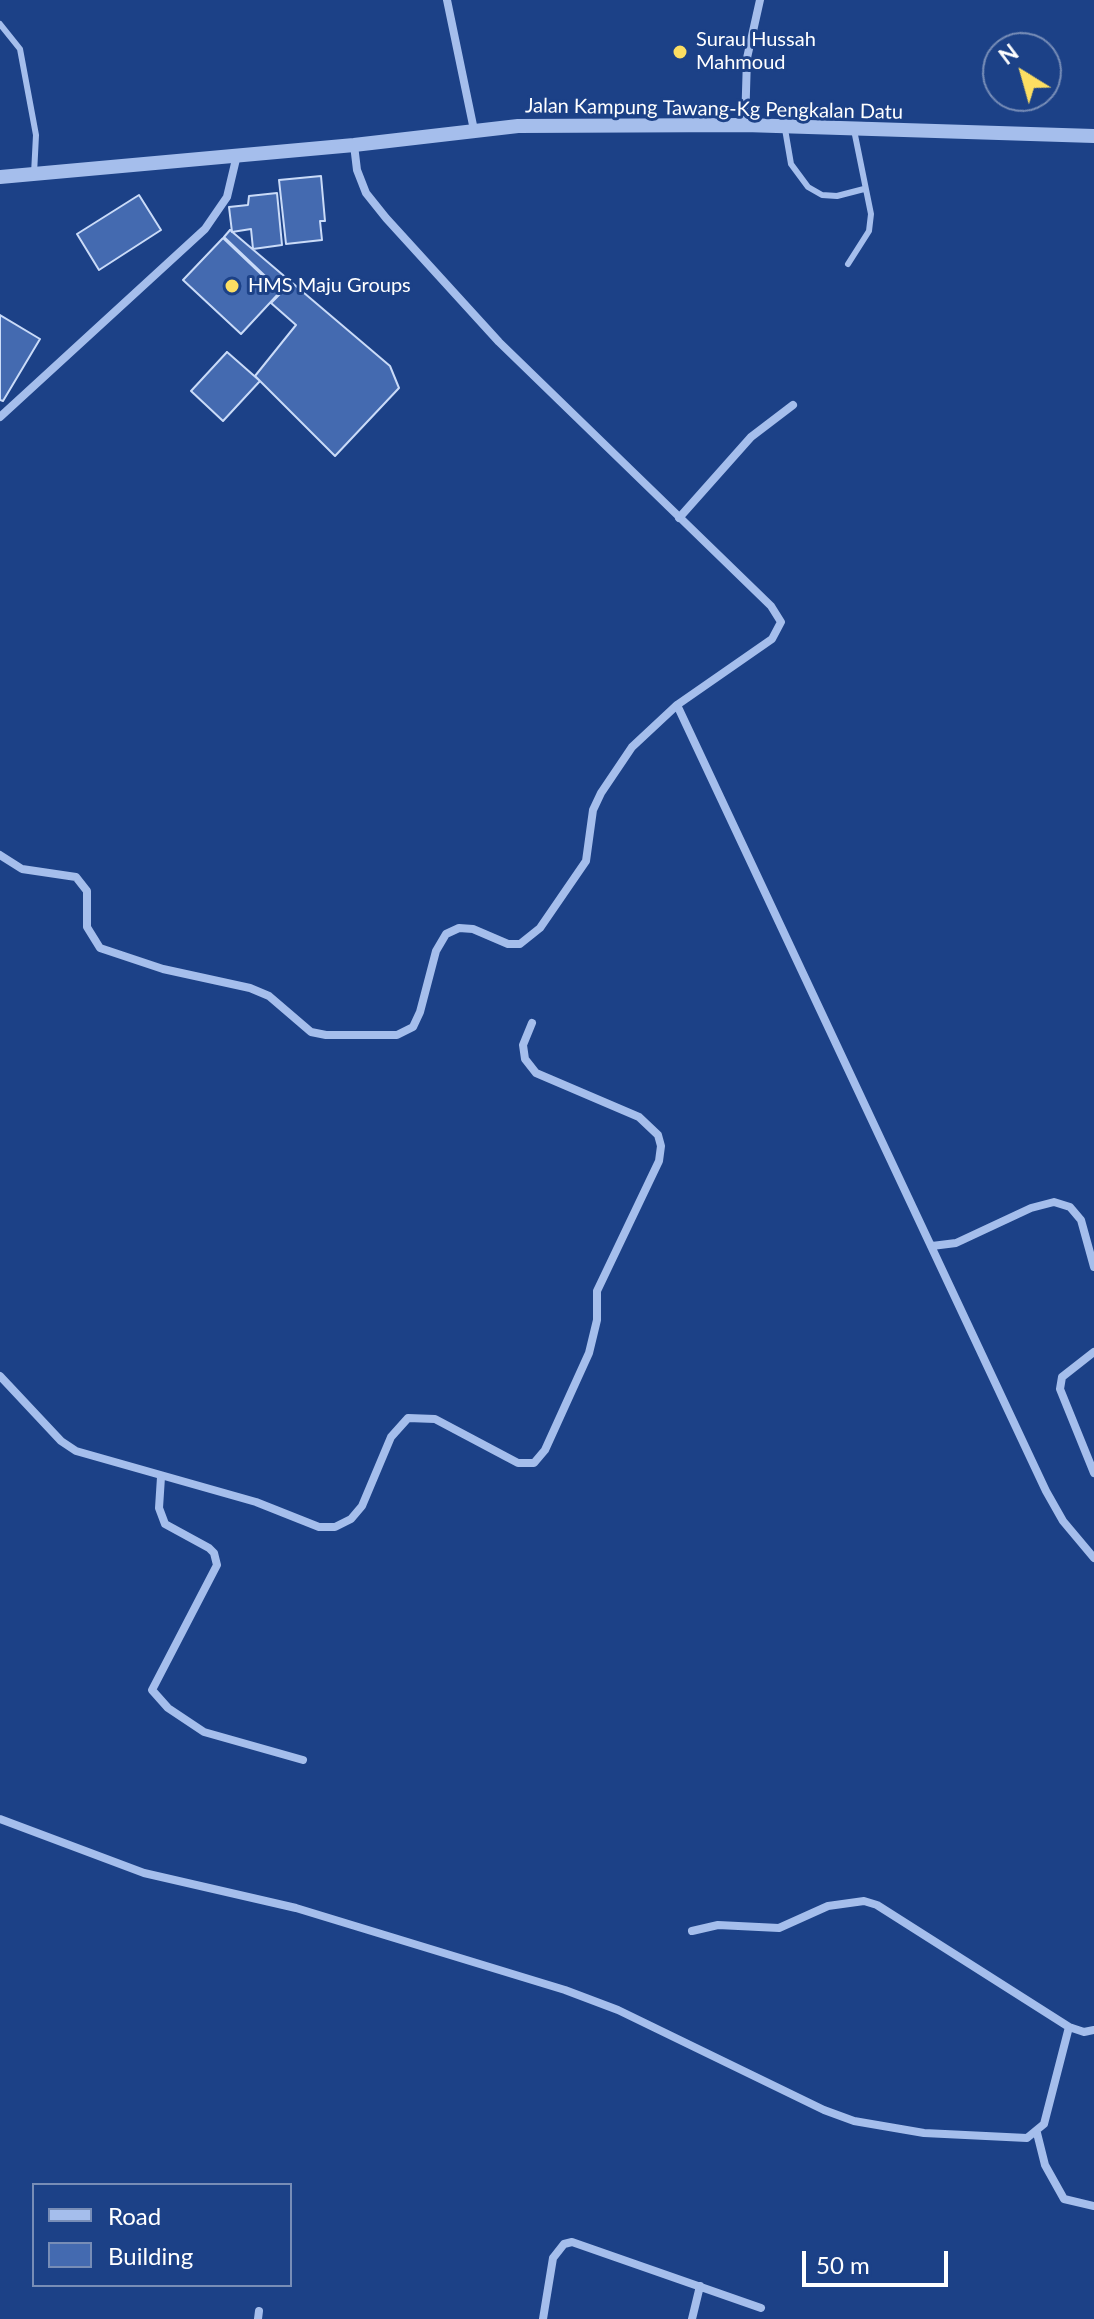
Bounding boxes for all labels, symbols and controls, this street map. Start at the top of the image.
place label: Surau Hussah Mahmoud [696,28,816,75]
north arrow [982,32,1062,112]
text: N [994,38,1023,70]
marker: Surau Hussah Mahmoud [671,43,689,61]
street label: Jalan Kampung Tawang-Kg Pengkalan Datu [525,94,903,124]
place label: HMS Maju Groups [248,274,411,298]
marker: HMS Maju Groups [223,277,241,295]
legend [32,2183,292,2287]
text: Road [108,2201,161,2230]
scale bar [806,2235,952,2285]
text: Building [108,2241,193,2270]
text: 50 m [816,2250,870,2279]

